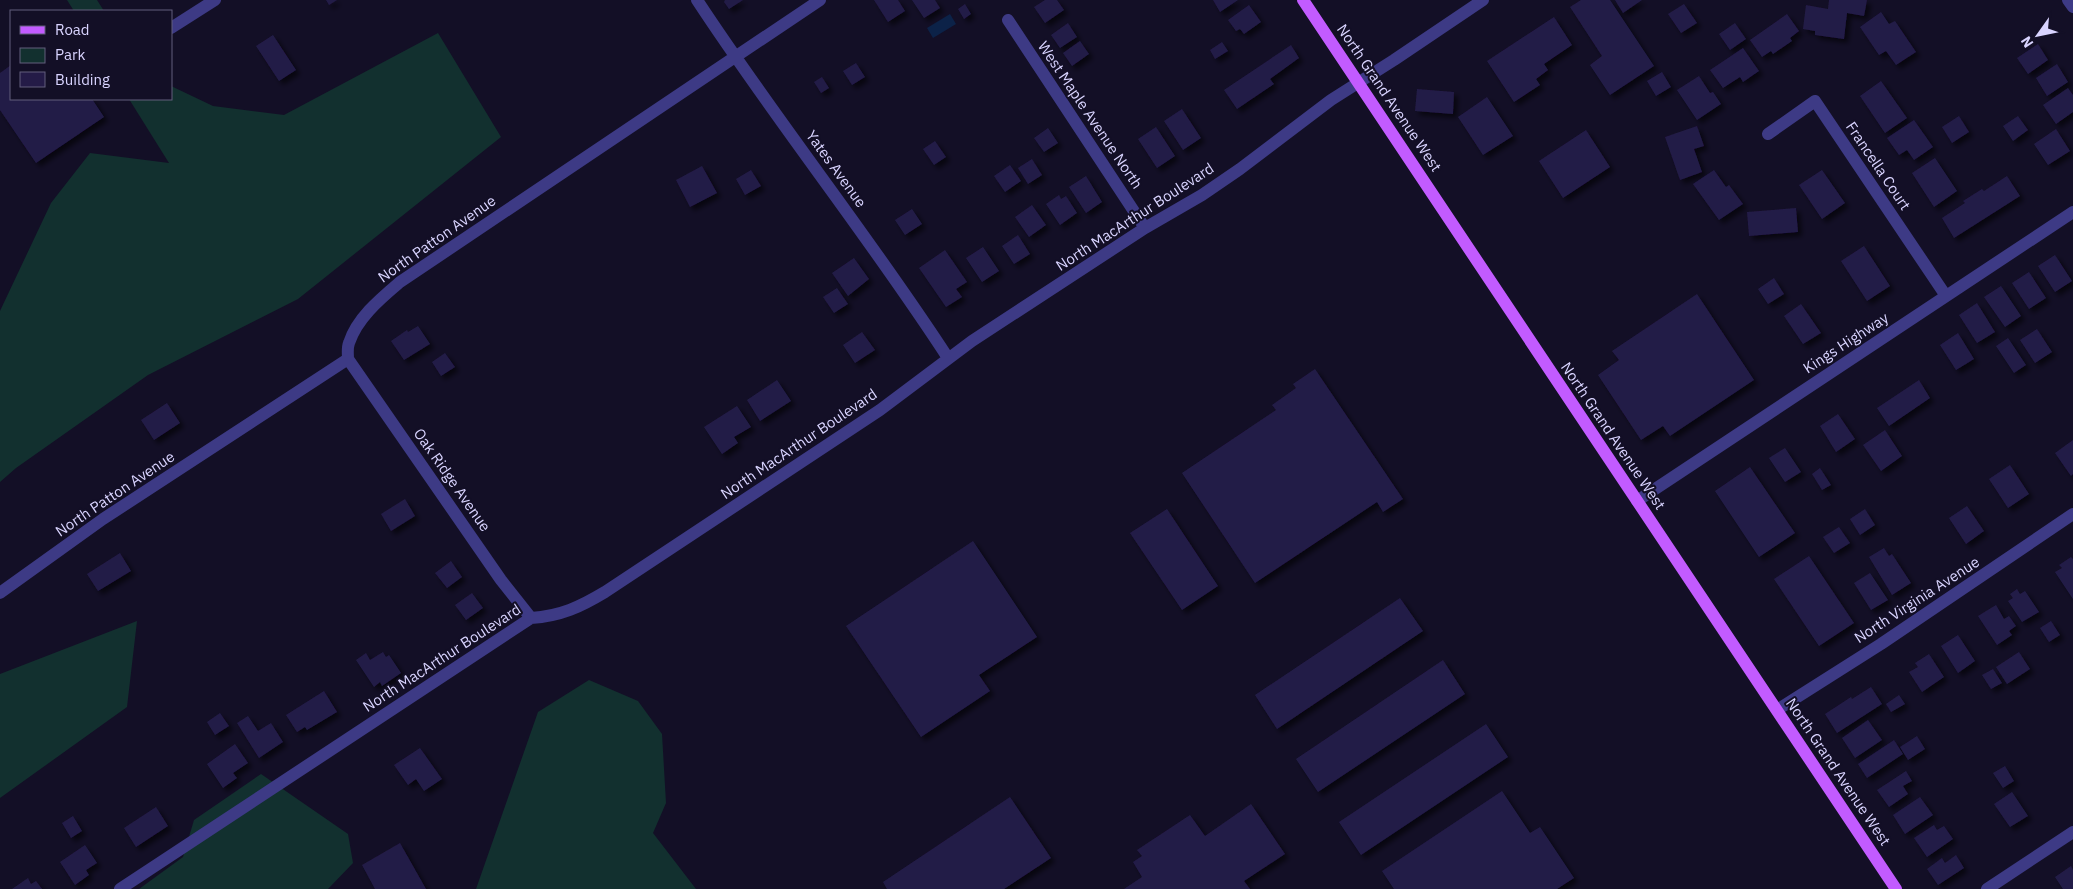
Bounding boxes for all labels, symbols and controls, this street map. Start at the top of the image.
legend [10,10,172,100]
north arrow [2013,10,2063,60]
text: Road [55,20,90,39]
street label: North Grand Avenue West [1333,20,1446,175]
text: N [2017,33,2037,51]
street label: West Maple Avenue North [1034,37,1147,192]
text: Park [55,45,85,64]
text: Building [55,70,110,89]
street label: Francella Court [1842,118,1915,214]
street label: Yates Avenue [802,127,871,211]
street label: North MacArthur Boulevard [1052,158,1217,275]
street label: North Patton Avenue [374,191,499,286]
street label: Kings Highway [1799,308,1892,377]
street label: North Grand Avenue West [1557,358,1670,513]
street label: North MacArthur Boulevard [717,384,881,503]
street label: Oak Ridge Avenue [410,424,495,535]
street label: North Patton Avenue [51,447,178,541]
street label: North Virginia Avenue [1851,552,1983,647]
street label: North MacArthur Boulevard [359,599,524,716]
street label: North Grand Avenue West [1782,694,1895,849]

